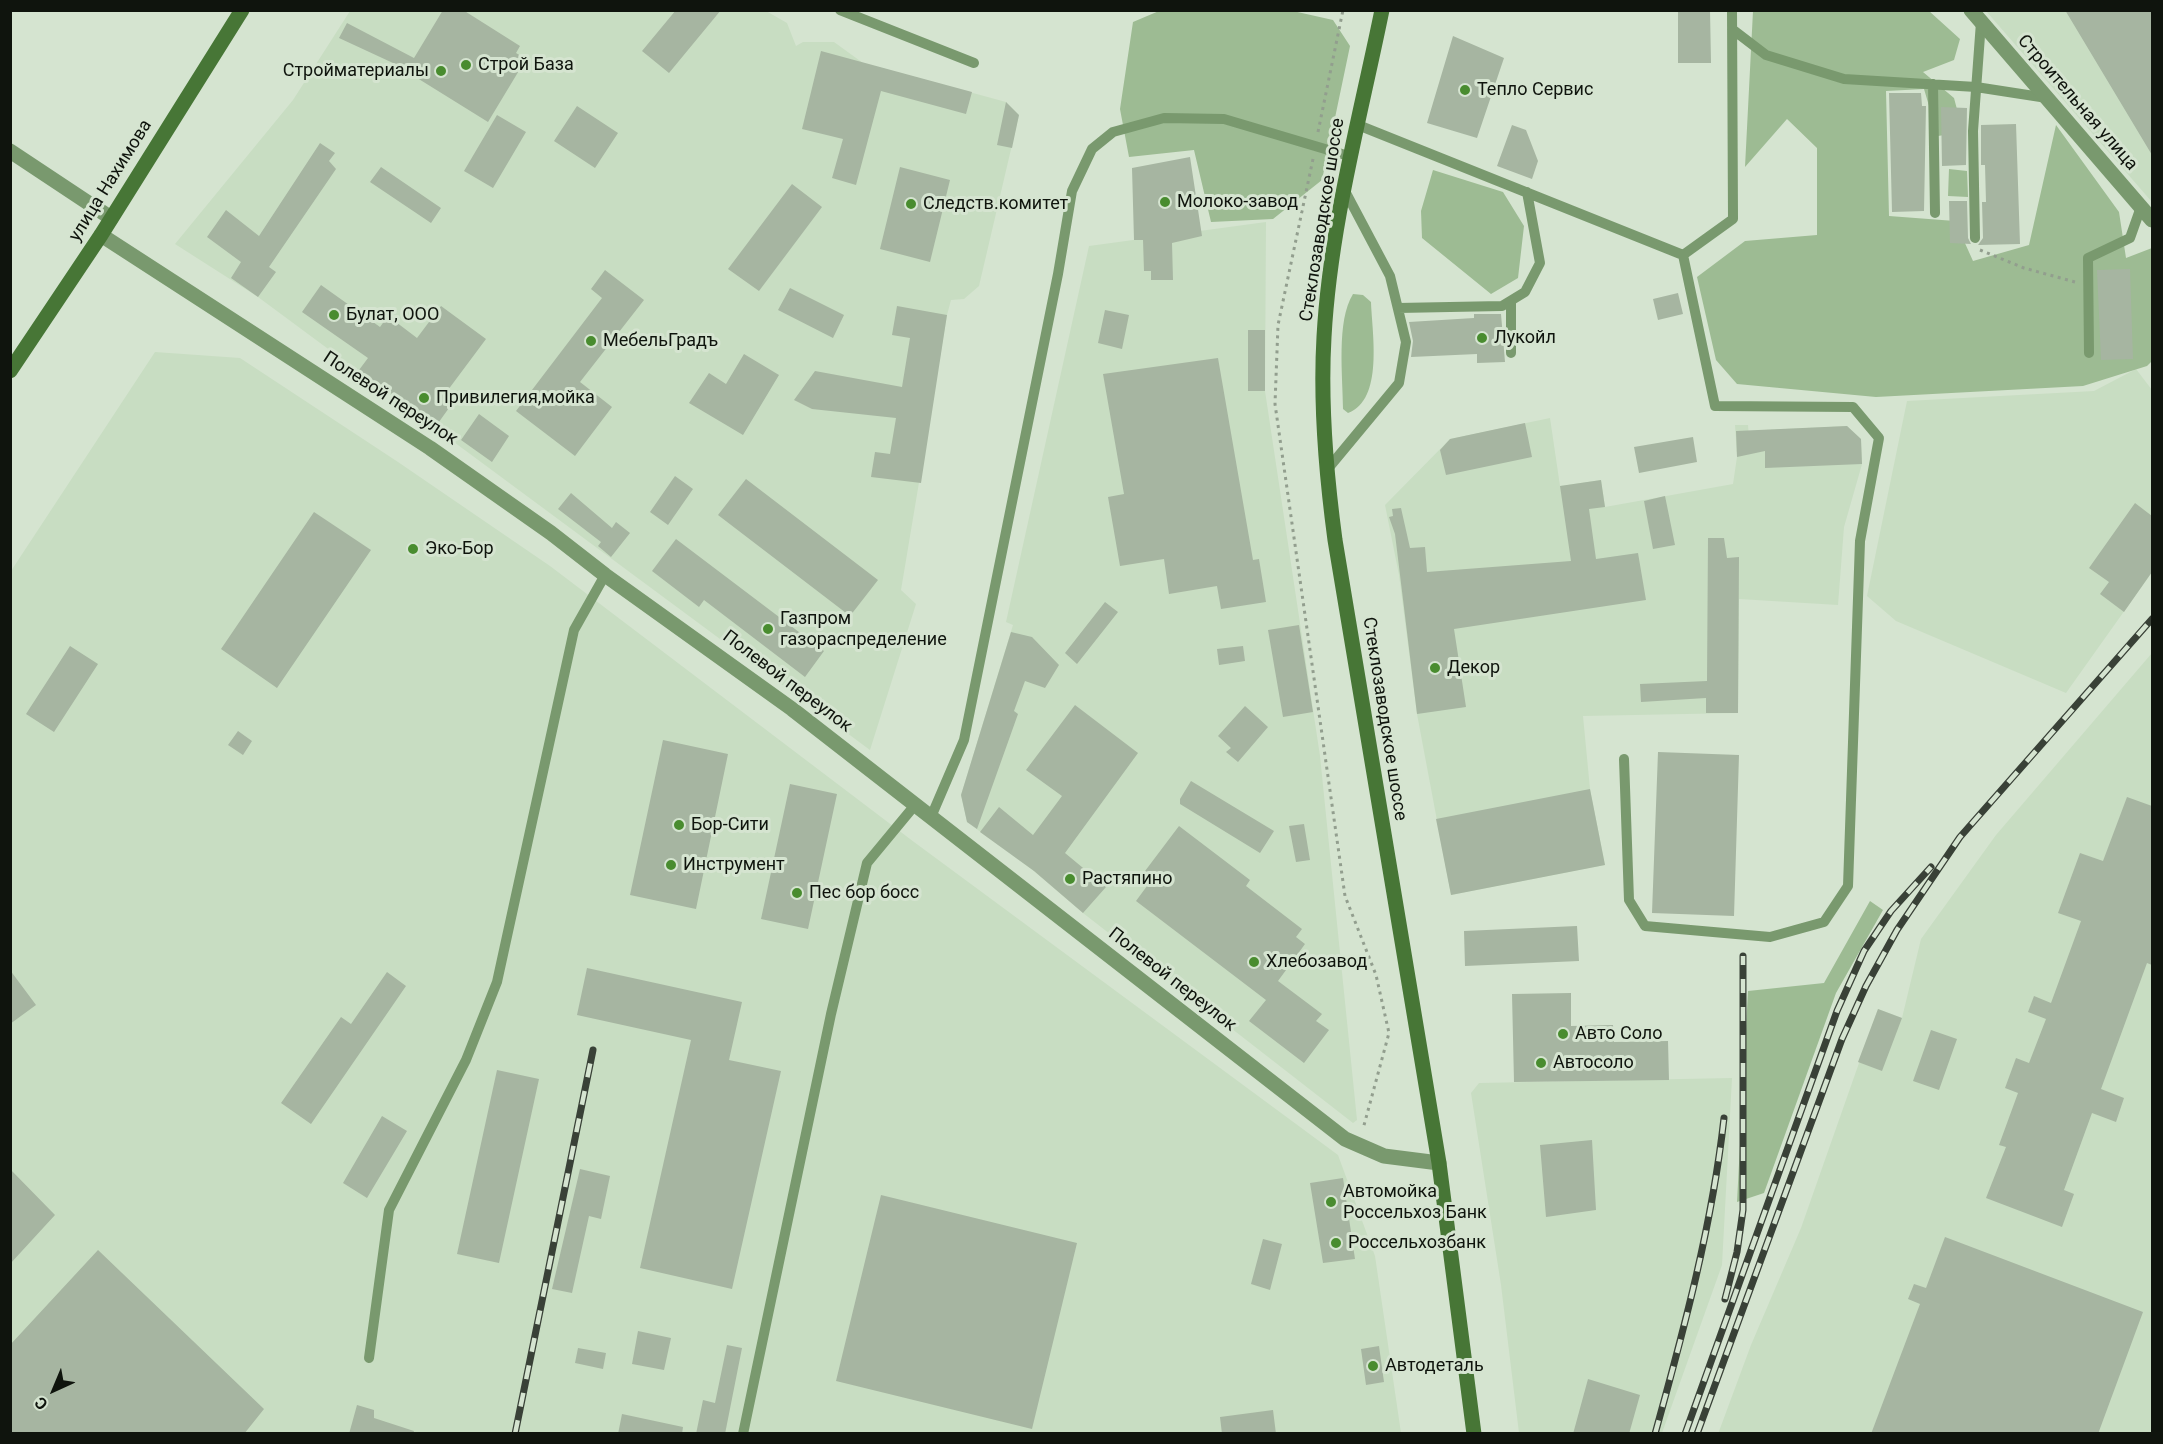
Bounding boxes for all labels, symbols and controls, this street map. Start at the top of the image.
street label: Строительная улица [2012,31,2142,175]
place label: Строй База [478,54,574,76]
marker: Строй База [459,58,473,72]
place label: Стройматериалы [283,60,429,82]
marker: Стройматериалы [434,64,448,78]
place label: Тепло Сервис [1477,79,1593,101]
marker: Тепло Сервис [1458,83,1472,97]
street label: улица Нахимова [65,116,157,246]
street label: Стеклозаводское шоссе [1296,117,1350,323]
place label: Молоко-завод [1177,191,1298,213]
place label: Следств.комитет [923,193,1068,215]
marker: Молоко-завод [1158,195,1172,209]
marker: Следств.комитет [904,197,918,211]
place label: Булат, ООО [346,304,439,326]
marker: Булат, ООО [327,308,341,322]
place label: Лукойл [1494,327,1556,349]
place label: МебельГрадъ [603,330,718,352]
marker: Лукойл [1475,331,1489,345]
marker: МебельГрадъ [584,334,598,348]
street label: Полевой переулок [319,347,461,451]
place label: Привилегия,мойка [436,387,595,409]
marker: Привилегия,мойка [417,391,431,405]
place label: Эко-Бор [425,538,494,560]
marker: Эко-Бор [406,542,420,556]
place label: Газпром газораспределение [780,608,947,650]
street label: Стеклозаводское шоссе [1357,616,1411,822]
marker: Газпром газораспределение [761,622,775,636]
street label: Полевой переулок [718,626,856,738]
place label: Декор [1447,657,1500,679]
marker: Декор [1428,661,1442,675]
place label: Бор-Сити [691,814,769,836]
marker: Бор-Сити [672,818,686,832]
place label: Инструмент [683,854,785,876]
marker: Инструмент [664,858,678,872]
place label: Растяпино [1082,868,1172,890]
marker: Растяпино [1063,872,1077,886]
place label: Пес бор босс [809,882,919,904]
marker: Пес бор босс [790,886,804,900]
street label: Полевой переулок [1104,923,1240,1037]
place label: Хлебозавод [1266,951,1367,973]
marker: Хлебозавод [1247,955,1261,969]
place label: Авто Соло [1575,1023,1662,1045]
marker: Авто Соло [1556,1027,1570,1041]
place label: Автосоло [1553,1052,1634,1074]
marker: Автосоло [1534,1056,1548,1070]
place label: Автомойка Россельхоз Банк [1343,1181,1487,1224]
marker: Автомойка Россельхоз Банк [1324,1195,1338,1209]
place label: Россельхозбанк [1348,1232,1486,1254]
marker: Россельхозбанк [1329,1236,1343,1250]
place label: Автодеталь [1385,1355,1484,1377]
marker: Автодеталь [1366,1359,1380,1373]
north arrow [24,1360,84,1420]
text: С [31,1393,52,1414]

